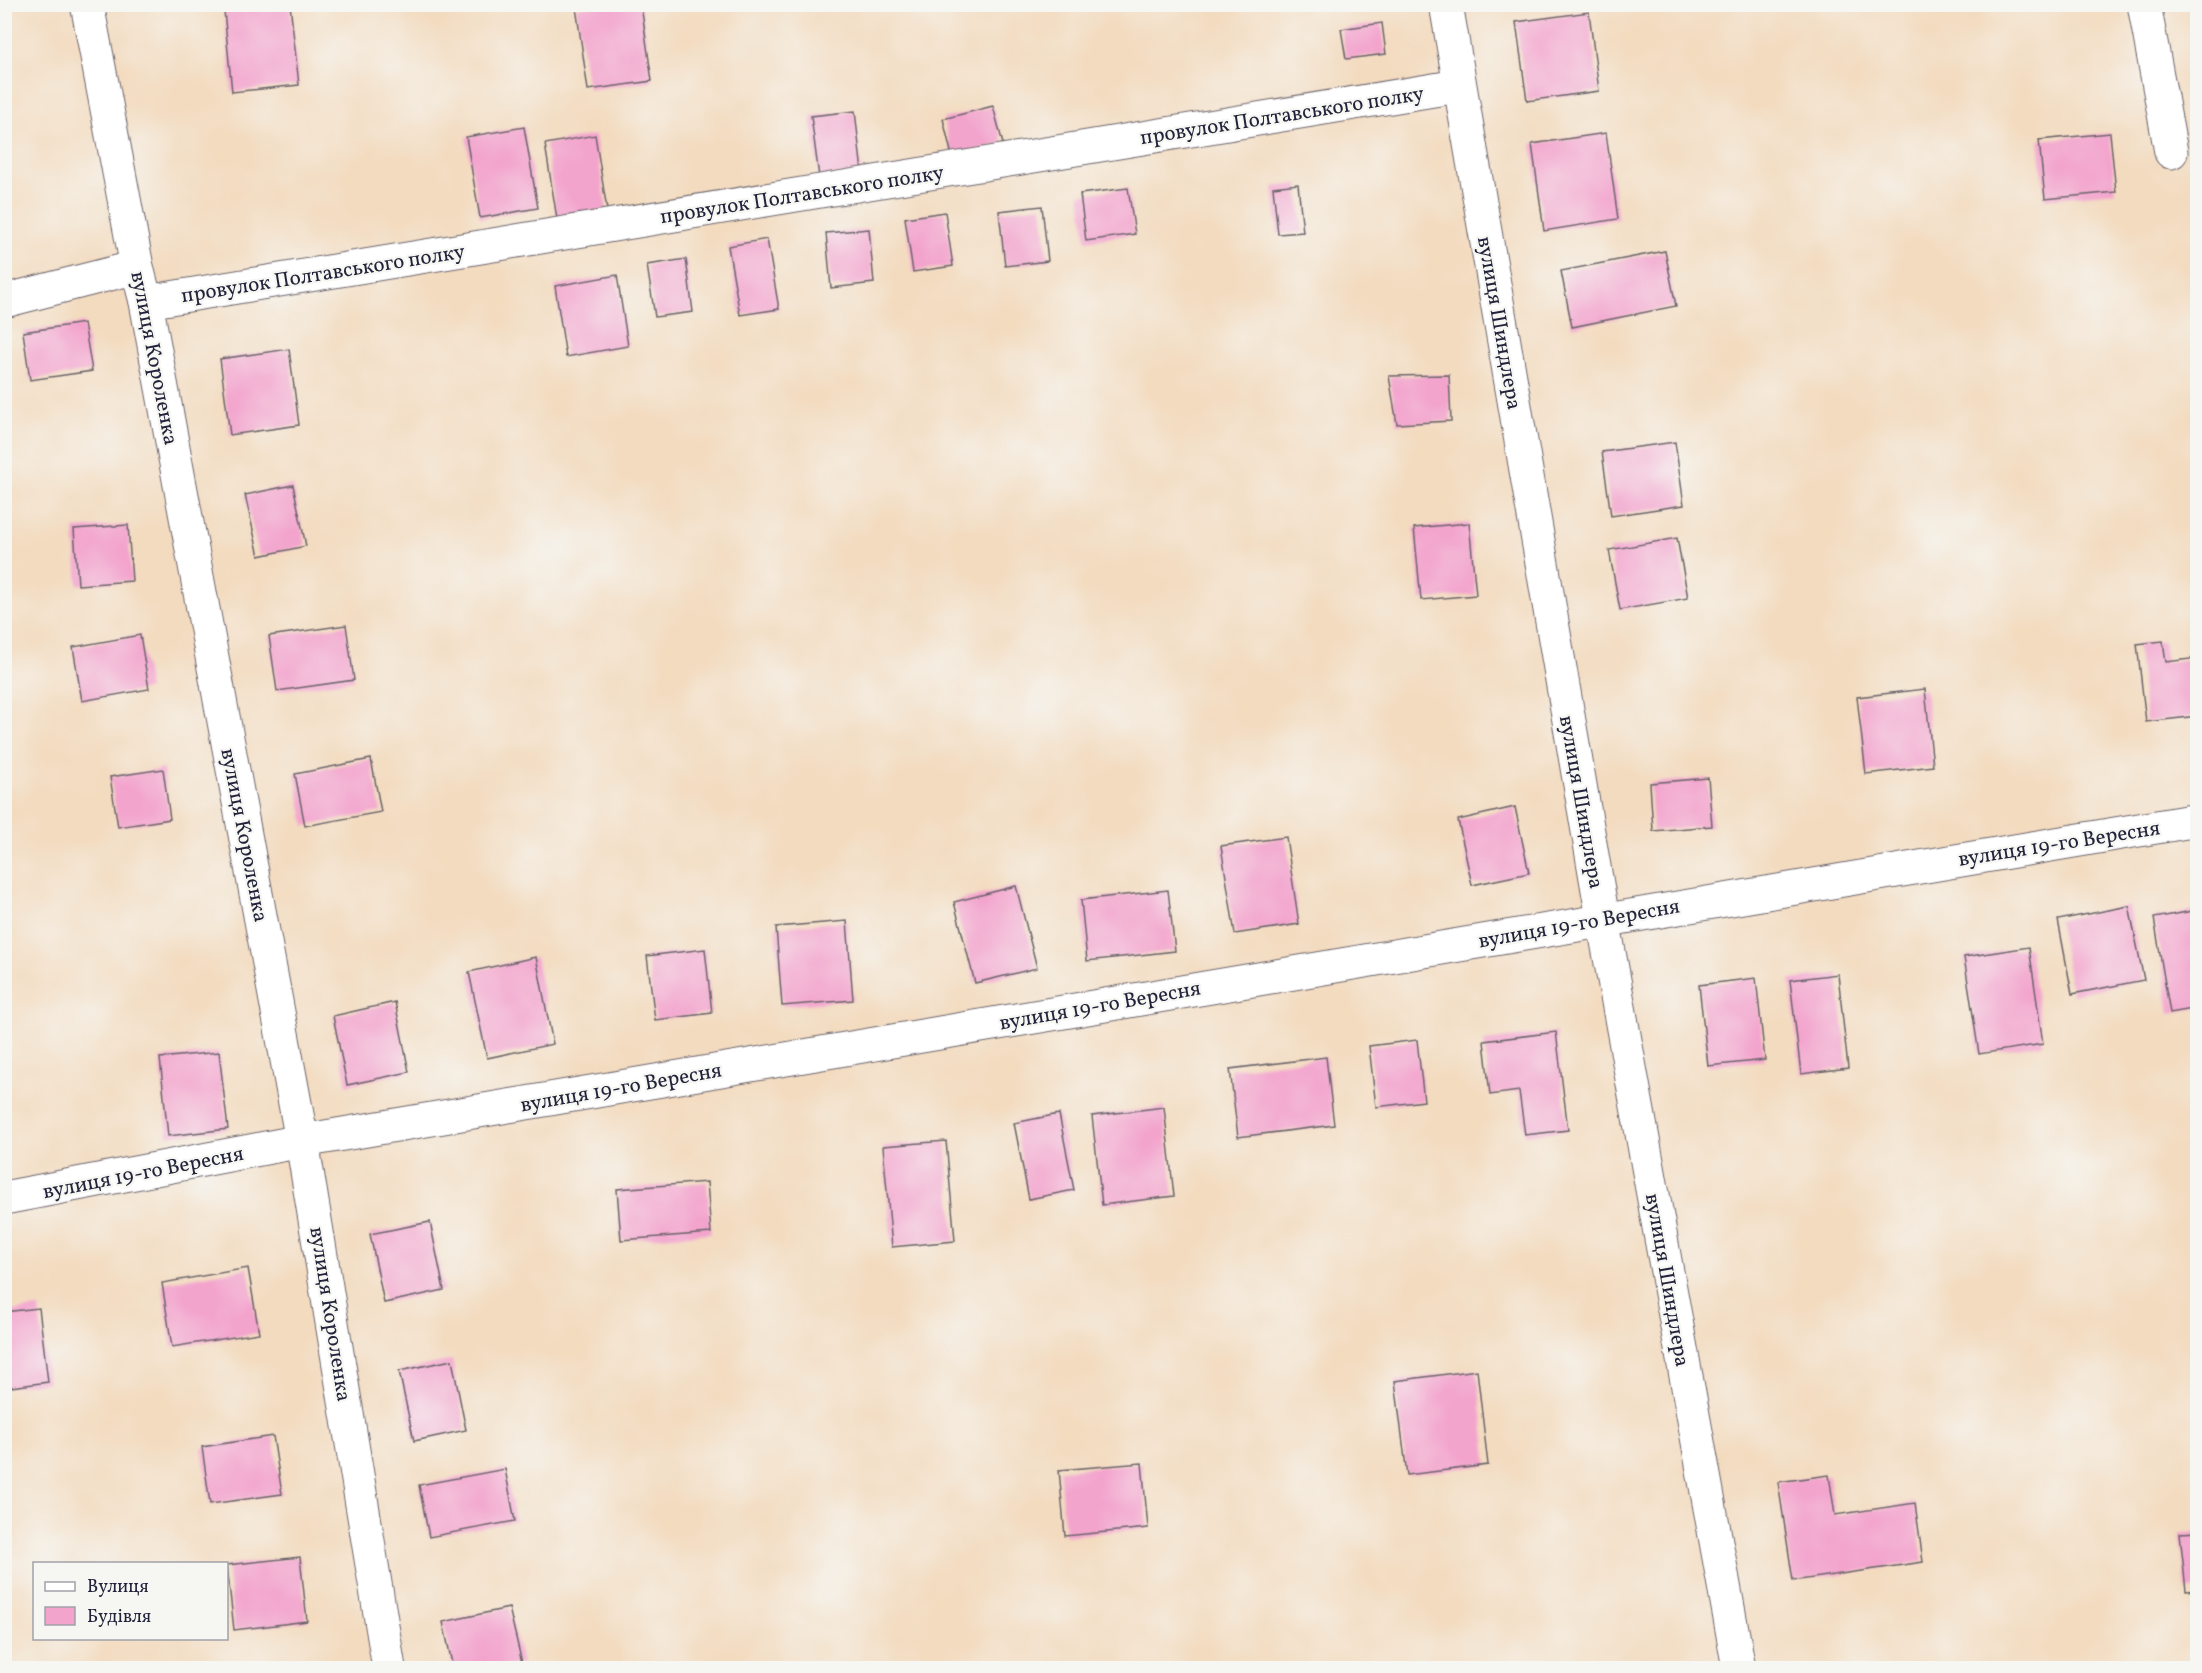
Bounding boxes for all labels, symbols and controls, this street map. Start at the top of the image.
street label: провулок Полтавського полку [1138,80,1427,153]
street label: провулок Полтавського полку [658,159,947,232]
street label: вулиця Шиндлера [1469,234,1528,412]
street label: провулок Полтавського полку [179,238,468,311]
street label: вулиця Короленка [122,269,185,448]
street label: вулиця Шиндлера [1551,713,1610,891]
street label: вулиця Короленка [212,746,275,925]
street label: вулиця 19-го Вересня [1956,814,2162,875]
street label: вулиця 19-го Вересня [1476,892,1682,956]
street label: вулиця 19-го Вересня [997,974,1203,1038]
street label: вулиця 19-го Вересня [518,1056,724,1120]
street label: вулиця 19-го Вересня [40,1140,246,1207]
street label: вулиця Шиндлера [1637,1191,1696,1369]
street label: вулиця Короленка [301,1225,358,1404]
legend [33,1562,228,1640]
text: Вулиця [87,1575,149,1600]
text: Будівля [87,1605,151,1630]

